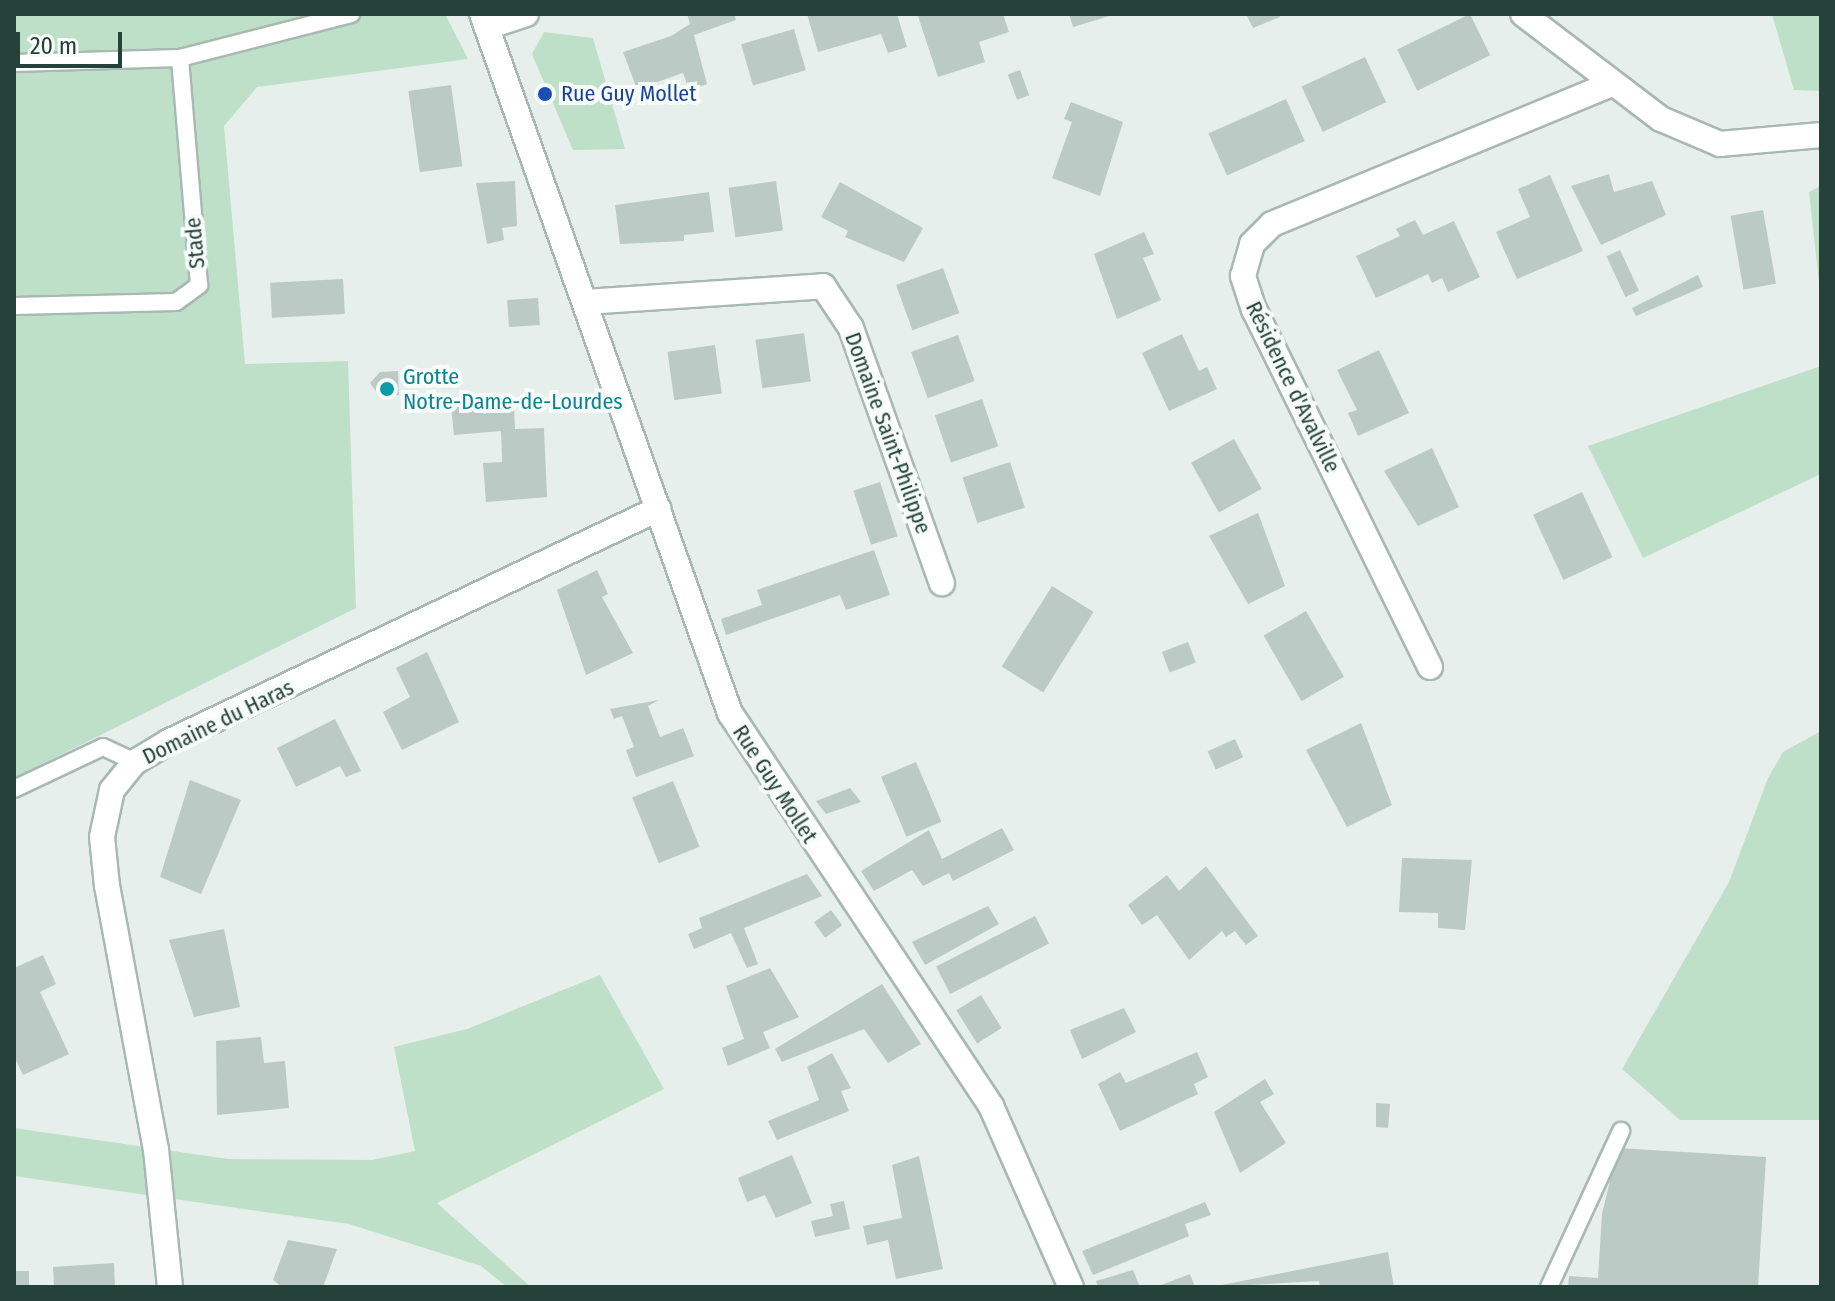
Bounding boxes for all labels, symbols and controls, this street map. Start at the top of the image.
scale bar [20,16,126,66]
text: 20 m [30,32,77,60]
place label: Rue Guy Mollet [561,81,696,107]
marker: Rue Guy Mollet [536,85,554,103]
street label: Stade [180,216,210,270]
street label: Résidence d'Avalville [1240,297,1346,477]
street label: Domaine Saint-Philippe [839,329,937,537]
place label: Grotte Notre-Dame-de-Lourdes [403,363,623,414]
marker: Grotte Notre-Dame-de-Lourdes [378,380,396,398]
street label: Domaine du Haras [138,674,298,770]
street label: Rue Guy Mollet [727,720,823,848]

